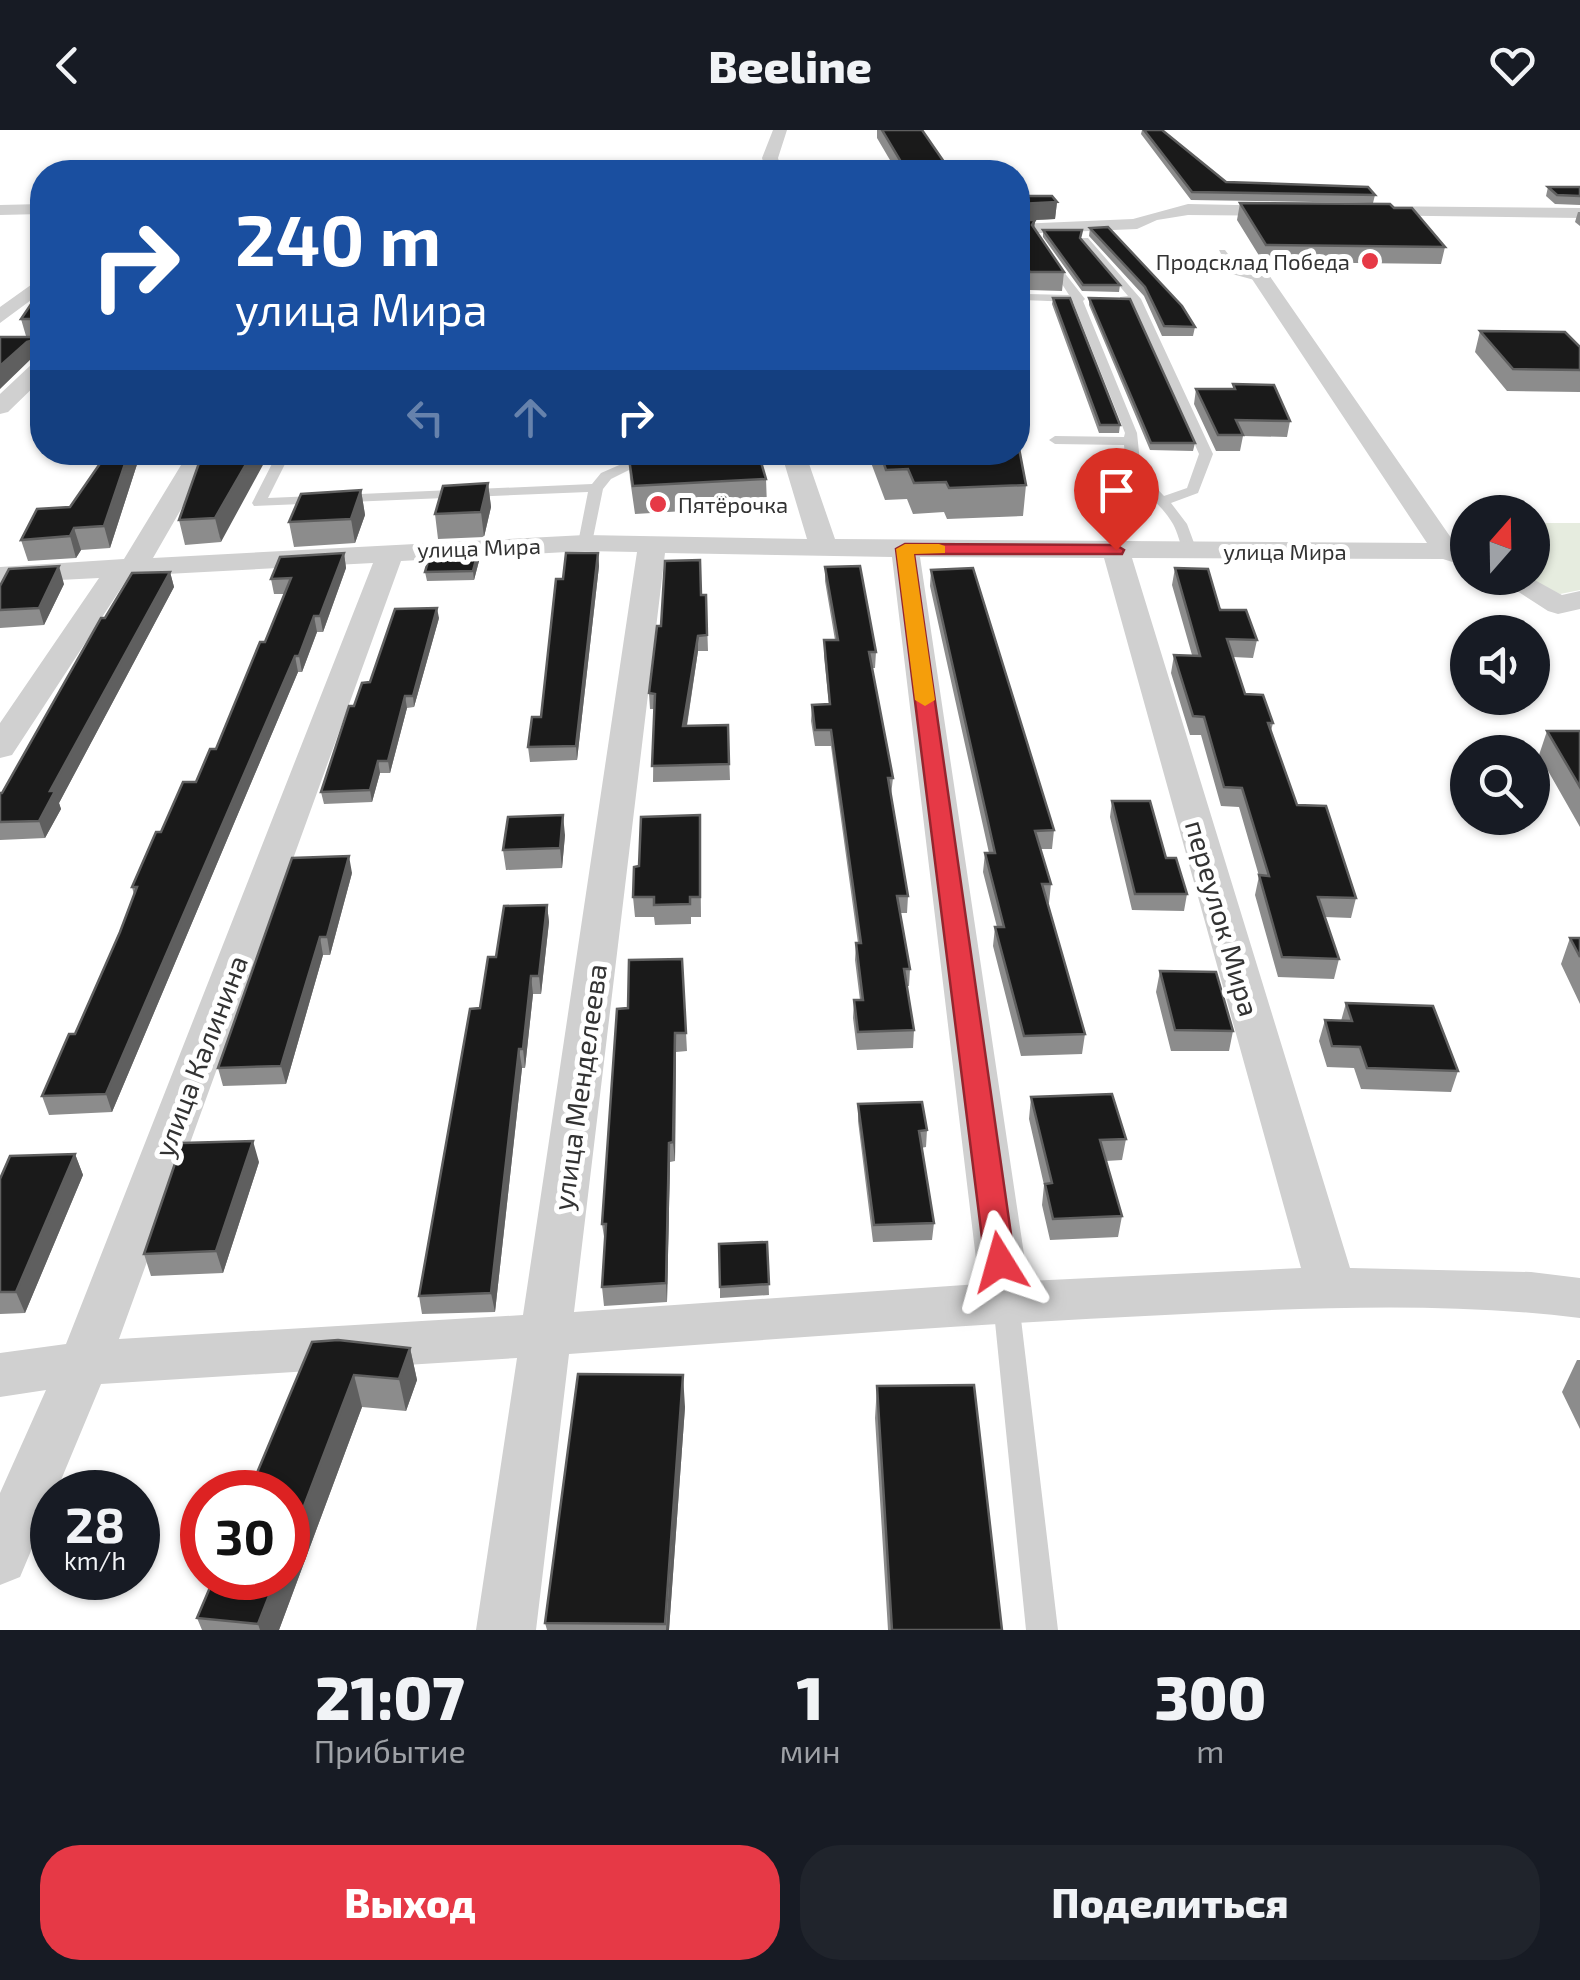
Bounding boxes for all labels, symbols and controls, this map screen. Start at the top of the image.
icon: back [40,38,95,93]
text: Beeline [708,38,872,92]
icon: heart [1485,38,1540,93]
text: 240 m [235,196,441,280]
icon: right [70,200,200,330]
place label: Продсклад Победа [1156,248,1350,274]
marker: Продсклад Победа [1359,250,1381,272]
text: улица Мира [235,281,488,335]
icon: left [398,390,453,445]
icon: ahead [503,390,558,445]
icon: right [608,390,663,445]
pin [1074,448,1159,551]
icon: arrive [1089,463,1144,518]
place label: Пятёрочка [678,491,788,517]
marker: Пятёрочка [647,493,669,515]
north arrow [1450,495,1550,595]
map controls [1450,495,1550,835]
street label: улица Мира [417,532,541,563]
street label: улица Мира [1223,538,1347,565]
button: sound [1450,615,1550,715]
button: search [1450,735,1550,835]
street label: переулок Мира [1179,816,1267,1020]
street label: улица Калинина [146,950,254,1162]
street label: улица Менделеева [545,961,613,1213]
position arrow [948,1210,1052,1314]
speed limit sign: 30 [180,1470,310,1600]
text: 28 [65,1493,125,1553]
text: km/h [64,1545,126,1575]
text: 21:07 [315,1660,464,1732]
text: 1 [797,1660,824,1732]
text: 300 [1154,1660,1266,1732]
text: Прибытие [314,1731,466,1769]
text: мин [779,1731,841,1769]
text: m [1196,1731,1224,1769]
button: Выход [40,1845,780,1960]
button: Поделиться [800,1845,1540,1960]

